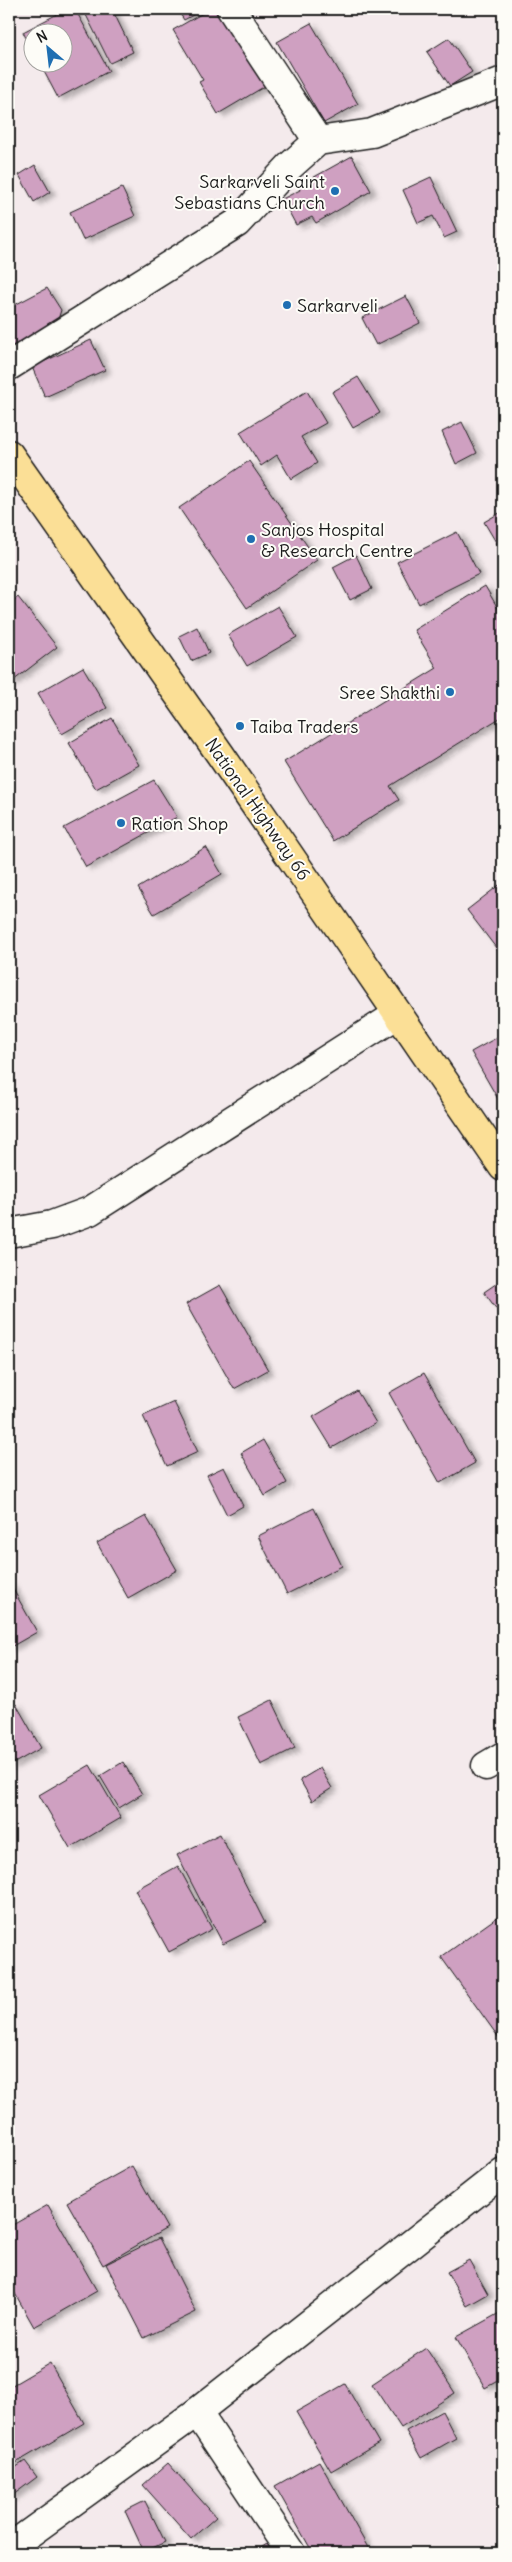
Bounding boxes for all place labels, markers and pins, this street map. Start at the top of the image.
place label: Sarkarveli Saint Sebastians Church [174,170,325,214]
marker: Sarkarveli Saint Sebastians Church [329,185,341,197]
place label: Sarkarveli [297,294,378,317]
marker: Sarkarveli [281,299,293,311]
place label: Sanjos Hospital & Research Centre [261,518,413,562]
marker: Sanjos Hospital & Research Centre [245,533,257,545]
place label: Sree Shakthi [339,681,440,704]
marker: Sree Shakthi [444,686,456,698]
place label: Taiba Traders [250,715,358,738]
marker: Taiba Traders [234,720,246,732]
place label: Ration Shop [131,812,228,835]
marker: Ration Shop [115,817,127,829]

